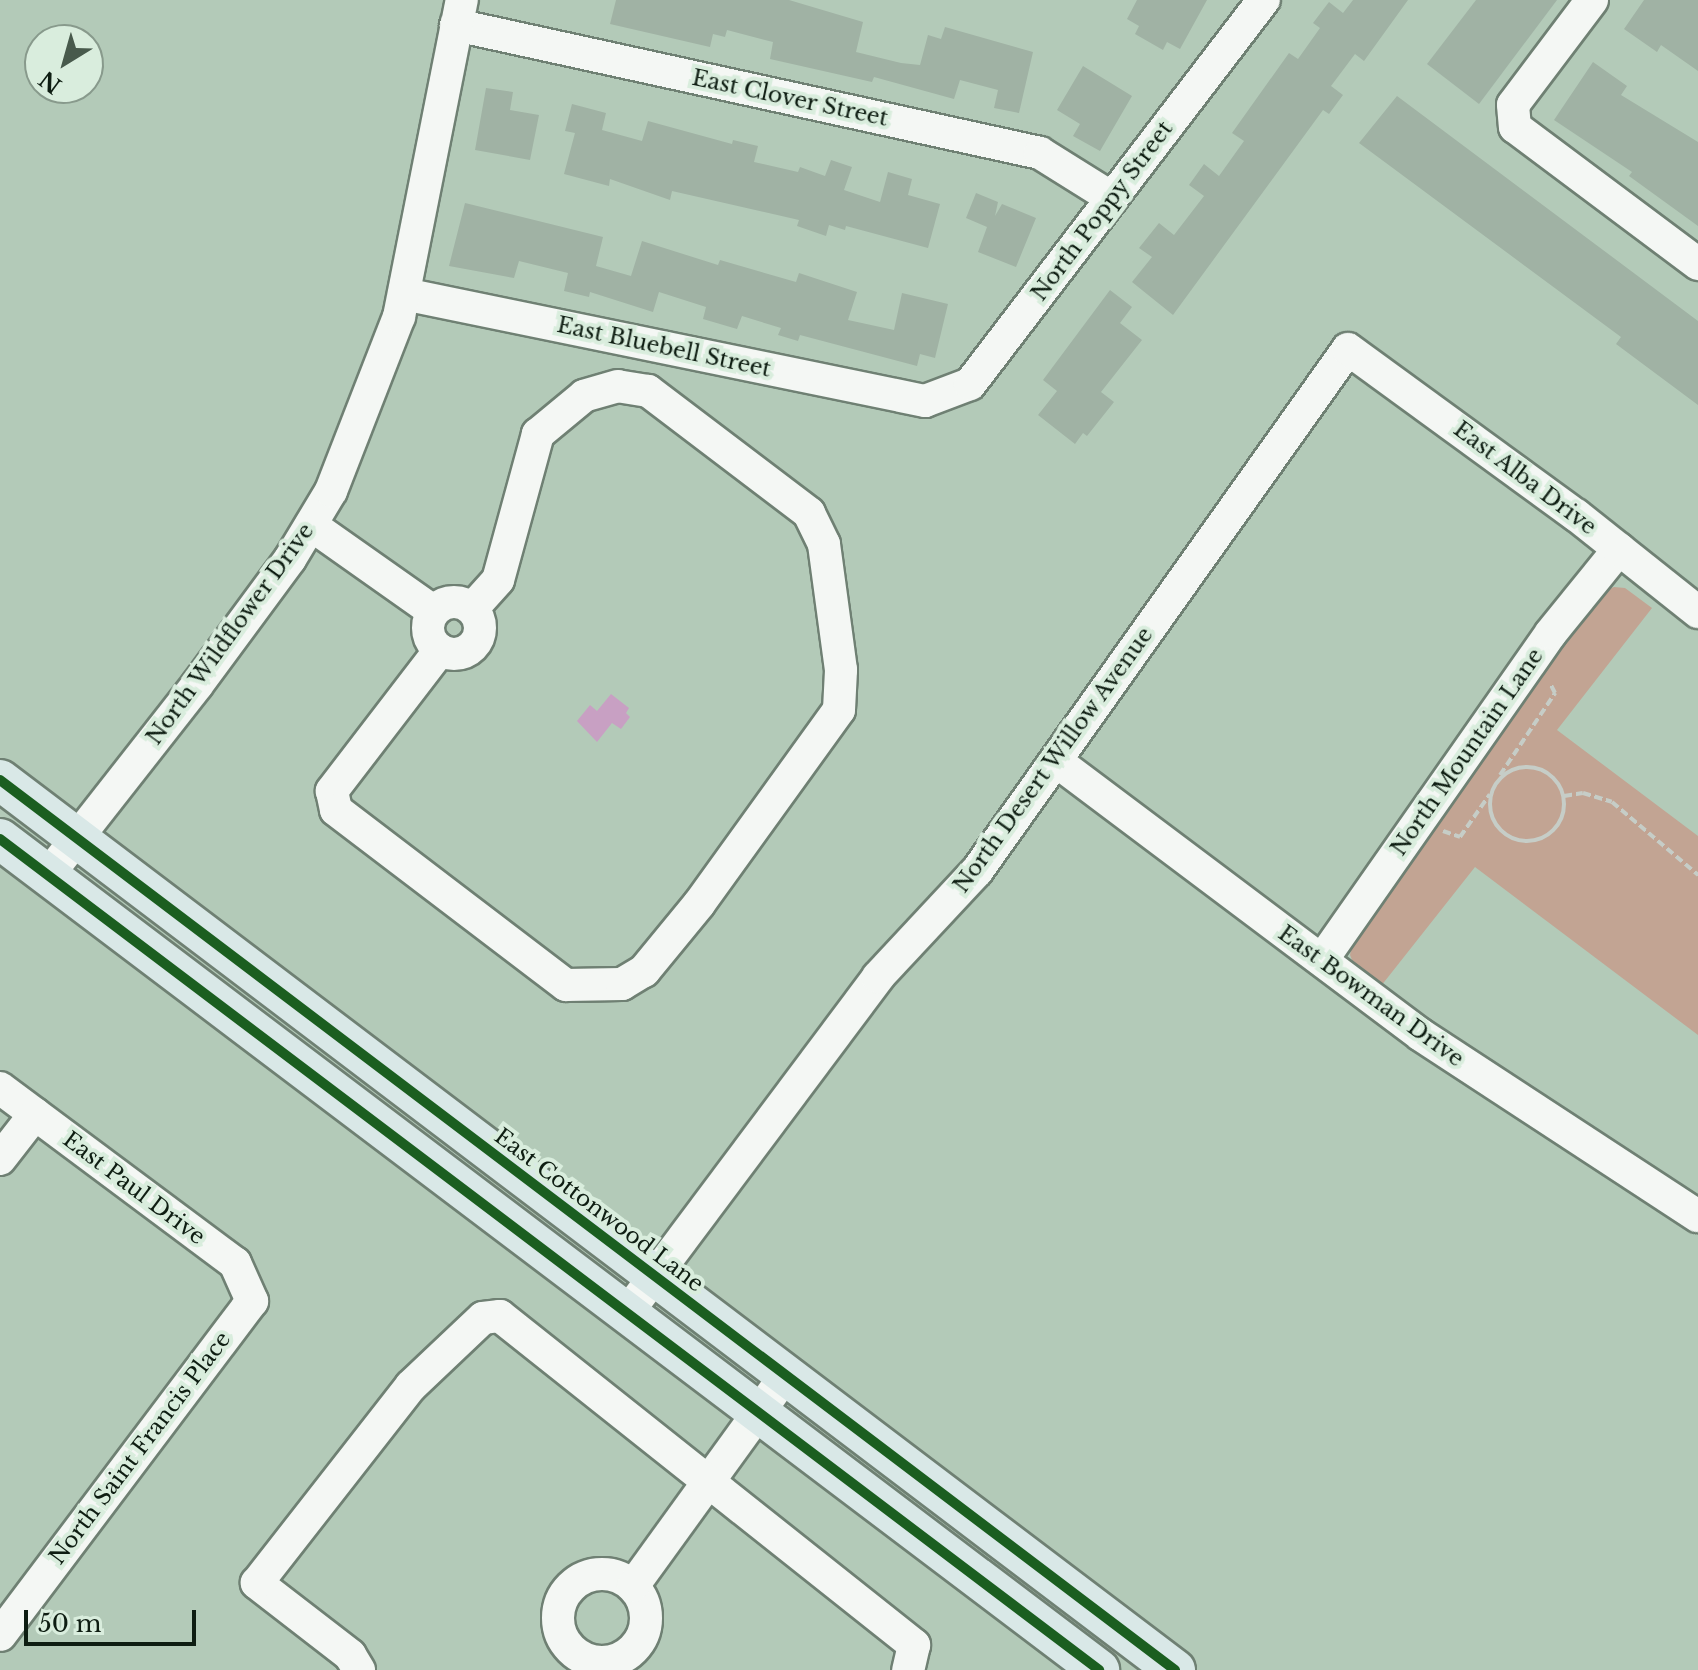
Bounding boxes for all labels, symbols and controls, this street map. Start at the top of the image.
north arrow [24,24,104,104]
street label: East Clover Street [689,64,891,132]
text: N [34,65,67,99]
street label: North Poppy Street [1026,116,1178,306]
street label: East Bluebell Street [555,311,773,383]
street label: East Alba Drive [1448,415,1602,541]
street label: North Wildflower Drive [140,518,320,750]
street label: North Desert Willow Avenue [947,621,1159,899]
street label: North Mountain Lane [1385,643,1549,861]
street label: East Bowman Drive [1273,920,1469,1072]
street label: East Cottonwood Lane [489,1123,709,1297]
street label: East Paul Drive [58,1126,210,1250]
street label: North Saint Francis Place [44,1327,236,1569]
scale bar [28,1594,200,1644]
text: 50 m [38,1609,101,1638]

